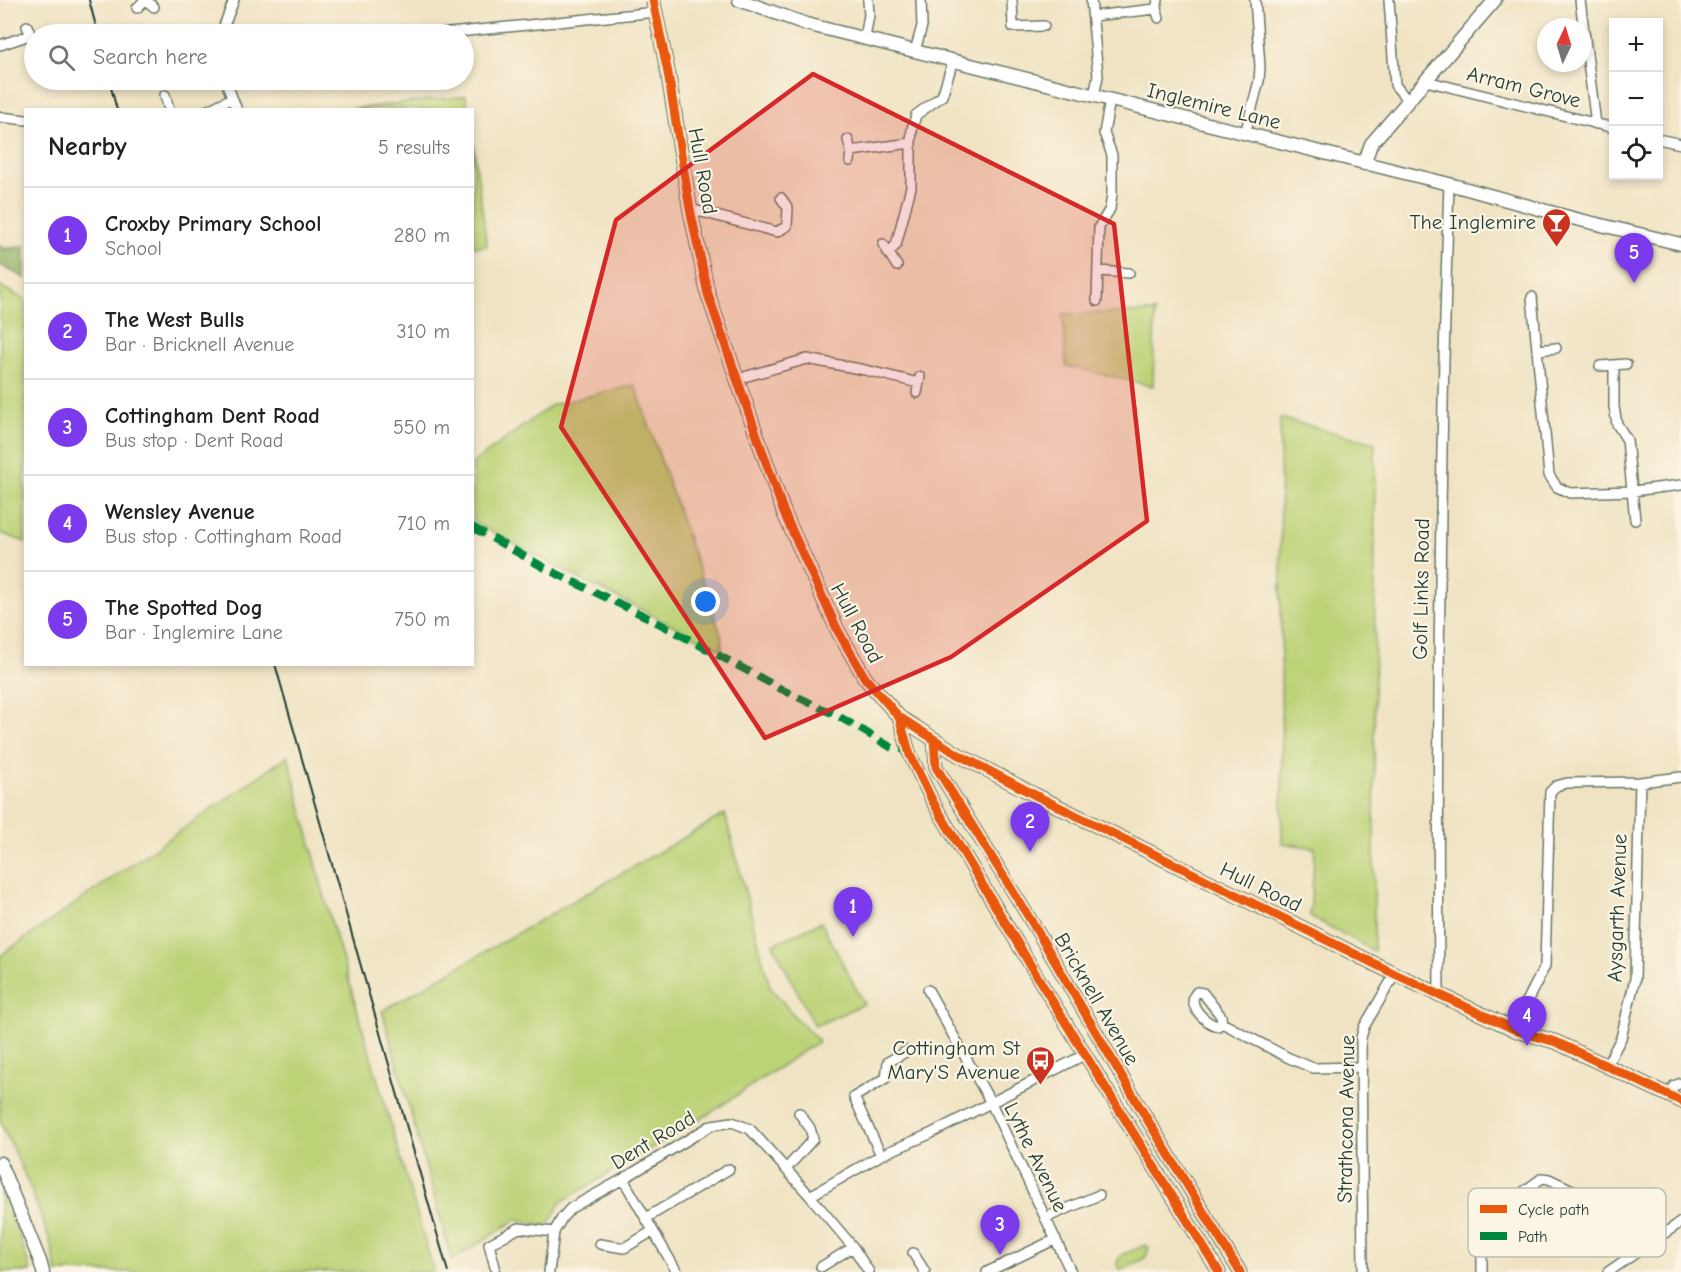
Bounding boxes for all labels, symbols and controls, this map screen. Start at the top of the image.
north arrow [1537,18,1591,72]
map controls [1609,18,1663,180]
button: + [1609,18,1663,72]
search box [24,24,474,90]
icon: search [45,41,78,74]
text: Search here [93,44,208,70]
street label: Arram Grove [1465,61,1583,113]
button: − [1609,72,1663,126]
street label: Inglemire Lane [1145,78,1283,134]
street label: Hull Road [684,126,722,216]
button: locate [1609,126,1663,180]
text: Nearby [48,132,127,162]
text: 5 results [378,136,450,159]
bar icon: The Inglemire [1541,206,1573,248]
place label: The Inglemire [1410,210,1536,234]
text: Croxby Primary School [105,211,321,237]
text: 1 [64,224,71,247]
text: 280 m [394,224,450,247]
pin: 5 [1614,234,1654,283]
text: School [105,237,162,260]
text: The West Bulls [105,307,244,333]
text: 2 [63,320,72,343]
text: 310 m [397,320,450,343]
text: Bar · Bricknell Avenue [105,333,294,356]
text: Cottingham Dent Road [105,403,320,429]
text: 3 [63,416,72,439]
text: 550 m [393,416,450,439]
text: Bus stop · Dent Road [105,429,283,452]
text: Wensley Avenue [105,499,255,525]
text: 4 [63,512,72,535]
text: 710 m [397,512,450,535]
street label: Golf Links Road [1408,518,1434,660]
text: Bus stop · Cottingham Road [105,525,342,548]
street label: Hull Road [826,579,888,667]
your location [691,587,720,616]
text: The Spotted Dog [105,595,263,621]
text: 5 [62,608,73,631]
text: 750 m [394,608,450,631]
text: Bar · Inglemire Lane [105,621,283,644]
pin: 2 [1010,802,1050,852]
street label: Aysgarth Avenue [1602,833,1632,983]
street label: Hull Road [1216,857,1306,917]
pin: 1 [834,888,872,937]
street label: Bricknell Avenue [1049,929,1145,1069]
pin: 4 [1508,996,1546,1046]
street label: Strathcona Avenue [1333,1035,1359,1203]
place label: Cottingham St Mary'S Avenue [887,1036,1021,1084]
bus stop icon: Cottingham St Mary'S Avenue [1025,1044,1057,1086]
street label: Lythe Avenue [999,1098,1073,1216]
street label: Dent Road [607,1106,699,1174]
legend [1468,1188,1666,1257]
text: Cycle path [1518,1201,1589,1219]
pin: 3 [980,1206,1020,1255]
text: Path [1518,1228,1548,1246]

